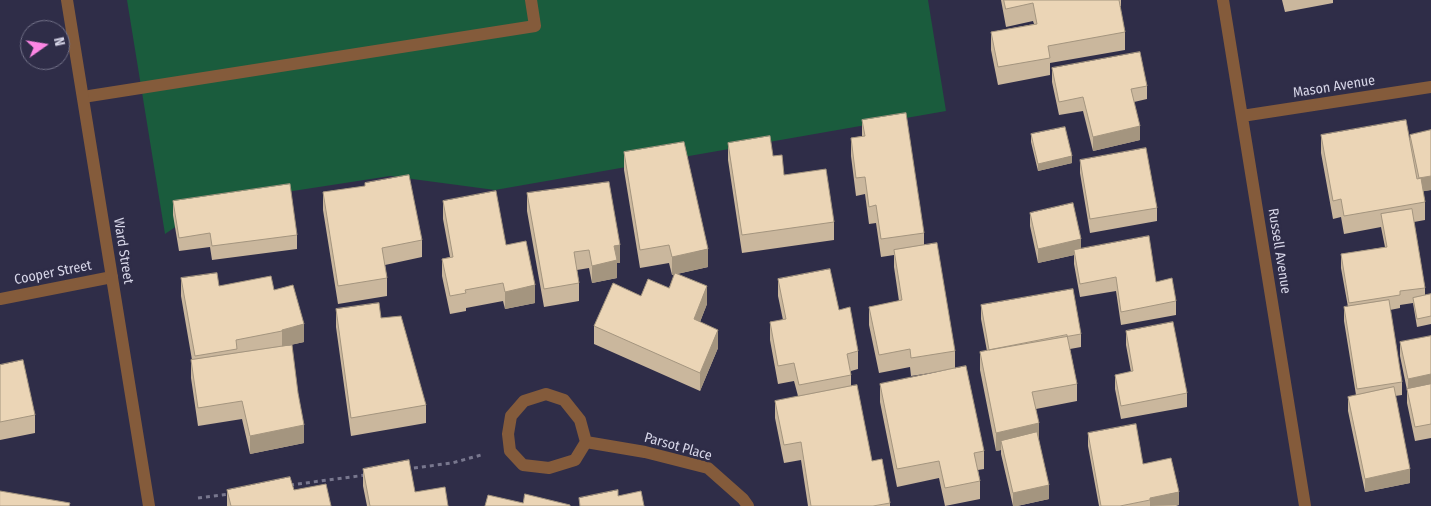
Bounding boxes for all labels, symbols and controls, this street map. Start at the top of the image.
north arrow [20,20,70,70]
text: N [50,36,68,48]
street label: Mason Avenue [1292,72,1376,102]
street label: Russell Avenue [1264,207,1294,295]
street label: Ward Street [109,217,137,285]
street label: Cooper Street [13,257,93,289]
street label: Parsot Place [642,429,714,465]

